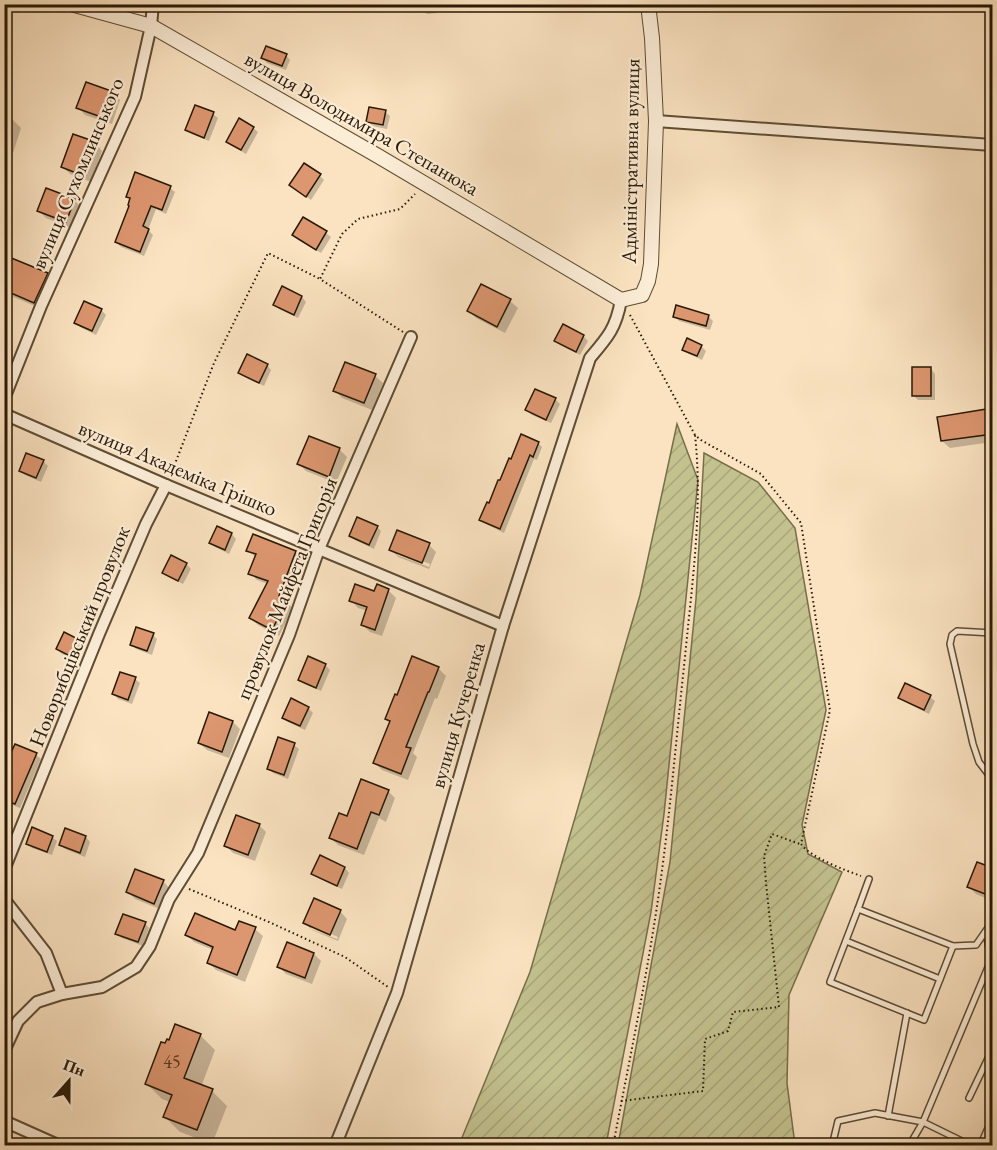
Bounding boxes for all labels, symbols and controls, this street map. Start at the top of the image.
street label: вулиця Володимира Степанюка [240,45,485,202]
street label: Адміністративна вулиця [615,58,645,265]
street label: вулиця Сухомлинського [24,73,130,273]
street label: вулиця Академіка Грішко [75,414,281,522]
street label: провулок Майфета Григорія [229,473,343,703]
street label: Новорибцівський провулок [22,522,136,750]
street label: вулиця Кучеренка [423,638,491,791]
house number: 45 [163,1050,181,1073]
north arrow [39,1051,99,1111]
text: Пн [60,1054,88,1081]

